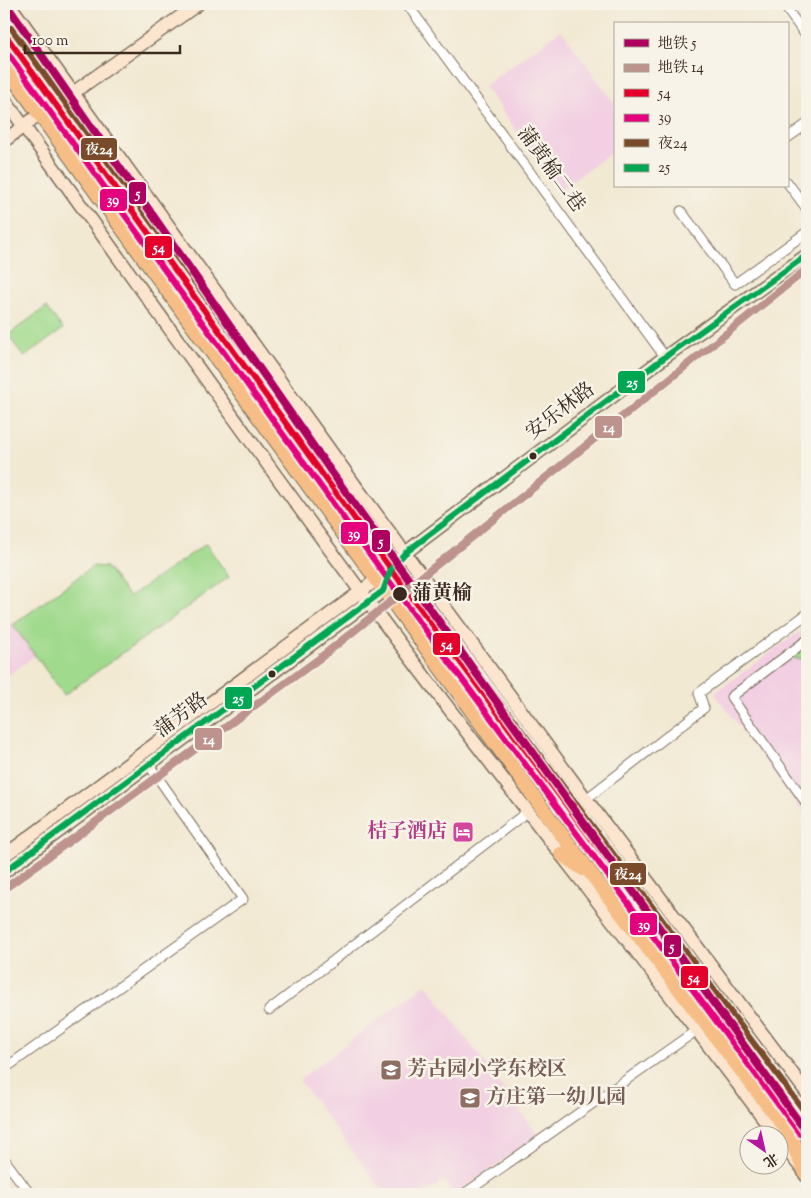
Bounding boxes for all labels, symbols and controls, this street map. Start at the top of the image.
scale bar [25,22,180,54]
legend [614,22,788,188]
text: 100 m [32,31,69,52]
text: 地铁 5 [658,34,696,55]
text: 地铁 14 [658,58,704,79]
text: 54 [657,84,671,105]
text: 39 [658,108,671,129]
street label: 蒲黄榆二巷 [509,121,591,219]
text: 夜24 [658,134,688,155]
line badge: 夜24 [80,137,118,161]
text: 夜24 [85,141,113,161]
text: 25 [658,158,670,179]
line badge: 5 [128,181,147,205]
text: 5 [135,185,141,205]
line badge: 39 [99,188,128,212]
text: 39 [107,191,119,211]
line badge: 54 [144,235,173,259]
text: 54 [152,239,165,259]
line badge: 25 [617,370,646,394]
text: 25 [626,374,638,394]
street label: 安乐林路 [520,376,602,448]
line badge: 14 [594,415,623,439]
text: 14 [603,419,615,439]
unlabelled marker [528,451,538,461]
line badge: 39 [340,521,369,545]
text: 39 [348,525,360,545]
line badge: 5 [371,529,391,553]
text: 5 [378,533,384,553]
place label: 蒲黄榆 [412,580,472,609]
marker: 蒲黄榆 [391,585,409,603]
line badge: 54 [432,632,461,656]
text: 54 [440,636,453,656]
unlabelled marker [267,669,277,679]
street label: 蒲芳路 [149,686,215,746]
line badge: 25 [224,686,253,710]
text: 25 [232,690,244,710]
line badge: 14 [194,727,223,751]
text: 14 [203,731,215,751]
place label: 桔子酒店 [367,818,447,847]
hotel icon: 桔子酒店 [451,820,475,844]
line badge: 夜24 [609,862,647,886]
text: 夜24 [614,866,642,886]
line badge: 39 [629,912,658,936]
text: 39 [638,916,650,936]
line badge: 5 [663,934,682,958]
text: 5 [669,938,675,958]
line badge: 54 [680,965,709,989]
text: 54 [687,969,700,989]
place label: 芳古园小学东校区 [407,1056,567,1085]
school or university icon: 芳古园小学东校区 [379,1058,403,1082]
place label: 方庄第一幼儿园 [486,1084,626,1113]
school or university icon: 方庄第一幼儿园 [458,1086,482,1110]
north arrow [738,1126,788,1176]
text: 北 [759,1147,782,1171]

